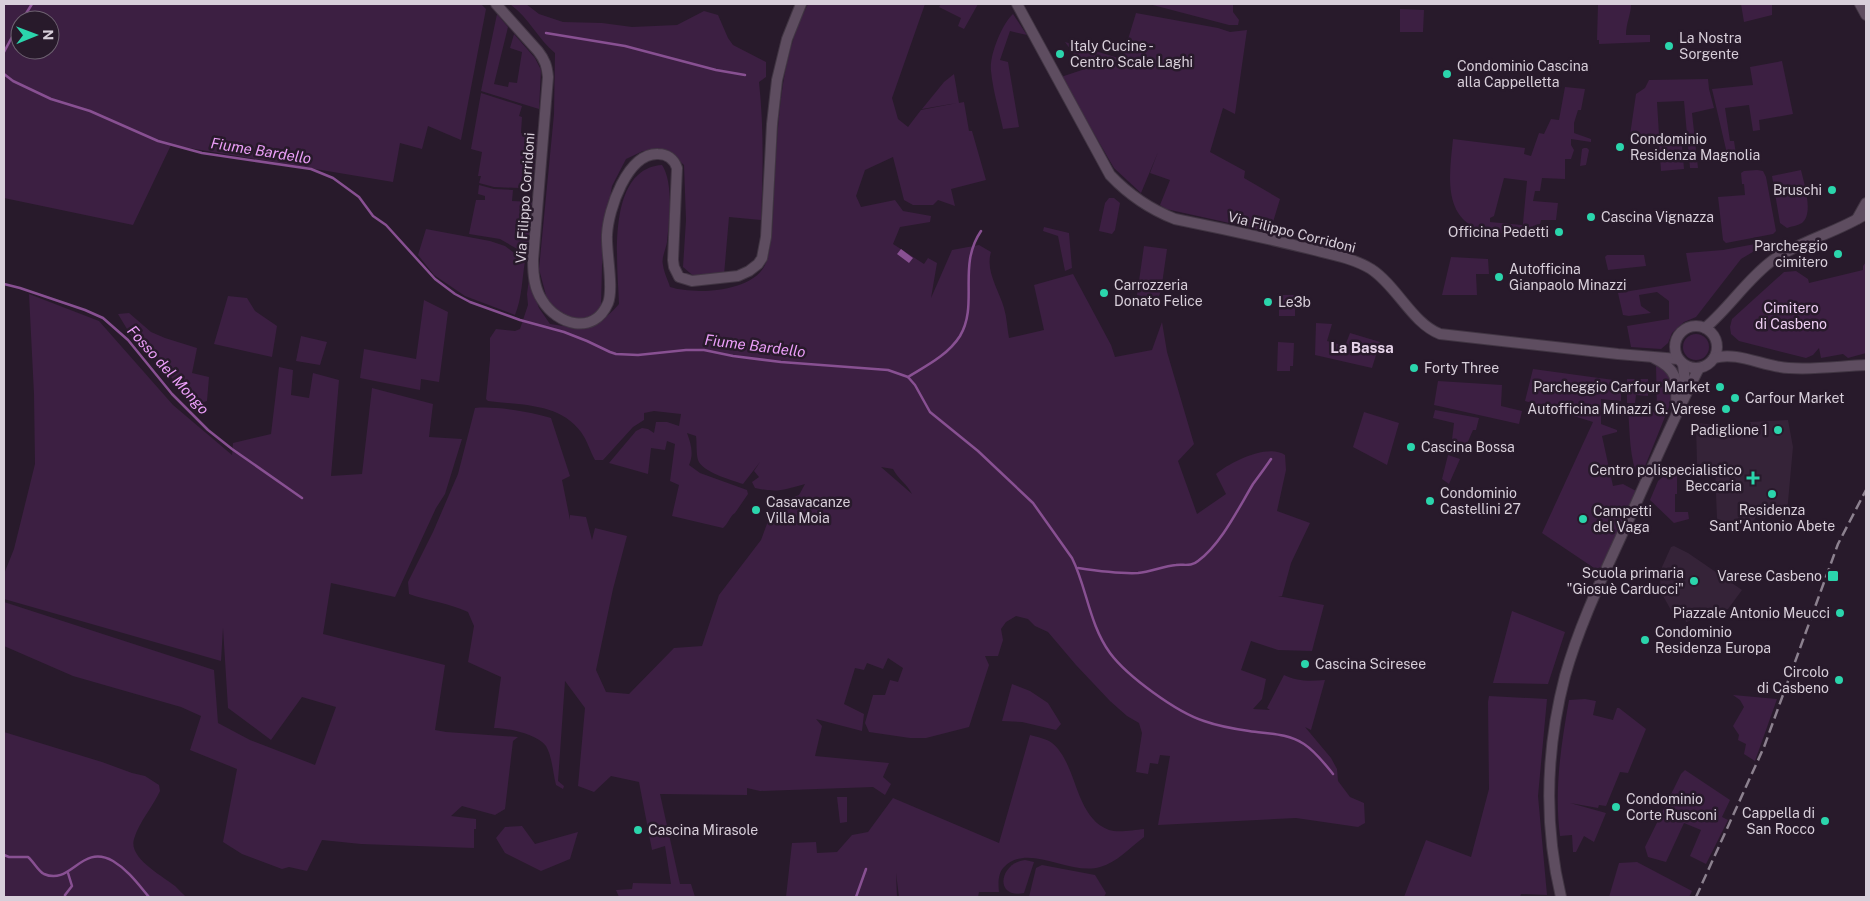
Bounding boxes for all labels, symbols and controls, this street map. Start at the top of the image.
north arrow [10,10,60,60]
text: N [40,29,56,40]
place label: La Nostra Sorgente [1679,30,1742,62]
place label: Italy Cucine - Centro Scale Laghi [1070,38,1193,70]
marker: La Nostra Sorgente [1663,40,1675,52]
marker: Italy Cucine - Centro Scale Laghi [1054,48,1066,60]
place label: Condominio Cascina alla Cappelletta [1457,58,1589,90]
marker: Condominio Cascina alla Cappelletta [1441,68,1453,80]
place label: Condominio Residenza Magnolia [1630,131,1760,163]
street label: Via Filippo Corridoni [512,132,538,264]
water label: Fiume Bardello [210,134,313,167]
marker: Condominio Residenza Magnolia [1614,141,1626,153]
place label: Bruschi [1773,182,1822,198]
marker: Bruschi [1826,184,1838,196]
street label: Via Filippo Corridoni [1226,208,1358,256]
place label: Cascina Vignazza [1601,209,1714,225]
marker: Cascina Vignazza [1585,211,1597,223]
place label: Officina Pedetti [1448,224,1549,240]
marker: Officina Pedetti [1553,226,1565,238]
place label: Parcheggio cimitero [1754,238,1828,270]
marker: Parcheggio cimitero [1832,248,1844,260]
place label: Autofficina Gianpaolo Minazzi [1509,261,1626,293]
marker: Autofficina Gianpaolo Minazzi [1493,271,1505,283]
place label: Carrozzeria Donato Felice [1114,277,1203,309]
marker: Carrozzeria Donato Felice [1098,287,1110,299]
place label: Le3b [1278,294,1311,310]
marker: Le3b [1262,296,1274,308]
park label: Cimitero di Casbeno [1755,300,1827,332]
water label: Fosso del Mongo [124,322,213,417]
water label: Fiume Bardello [704,331,806,360]
district label: La Bassa [1330,339,1394,356]
place label: Forty Three [1424,360,1499,376]
marker: Forty Three [1408,362,1420,374]
place label: Parcheggio Carfour Market [1533,379,1710,395]
marker: Parcheggio Carfour Market [1714,381,1726,393]
place label: Carfour Market [1745,390,1844,406]
marker: Carfour Market [1729,392,1741,404]
place label: Autofficina Minazzi G. Varese [1527,401,1716,417]
marker: Autofficina Minazzi G. Varese [1720,403,1732,415]
place label: Padiglione 1 [1690,422,1768,438]
marker: Padiglione 1 [1772,424,1784,436]
place label: Cascina Bossa [1421,439,1515,455]
marker: Cascina Bossa [1405,441,1417,453]
place label: Centro polispecialistico Beccaria [1590,462,1742,494]
marker: Centro polispecialistico Beccaria [1746,471,1760,485]
place label: Condominio Castellini 27 [1440,485,1521,517]
marker: Residenza Sant'Antonio Abete [1766,488,1778,500]
place label: Casavacanze Villa Moia [766,494,850,526]
marker: Condominio Castellini 27 [1424,495,1436,507]
place label: Residenza Sant'Antonio Abete [1709,502,1835,534]
place label: Campetti del Vaga [1593,503,1652,535]
marker: Casavacanze Villa Moia [750,504,762,516]
marker: Campetti del Vaga [1577,513,1589,525]
place label: Scuola primaria "Giosuè Carducci" [1566,565,1684,597]
place label: Varese Casbeno [1717,568,1822,584]
marker: Varese Casbeno [1826,569,1840,583]
marker: Scuola primaria "Giosuè Carducci" [1688,575,1700,587]
place label: Piazzale Antonio Meucci [1673,605,1830,621]
marker: Piazzale Antonio Meucci [1834,607,1846,619]
place label: Condominio Residenza Europa [1655,624,1771,656]
marker: Condominio Residenza Europa [1639,634,1651,646]
place label: Cascina Sciresee [1315,656,1426,672]
marker: Cascina Sciresee [1299,658,1311,670]
place label: Circolo di Casbeno [1757,664,1829,696]
marker: Circolo di Casbeno [1833,674,1845,686]
place label: Condominio Corte Rusconi [1626,791,1717,823]
marker: Condominio Corte Rusconi [1610,801,1622,813]
place label: Cappella di San Rocco [1742,805,1815,837]
marker: Cappella di San Rocco [1819,815,1831,827]
place label: Cascina Mirasole [648,822,758,838]
marker: Cascina Mirasole [632,824,644,836]

